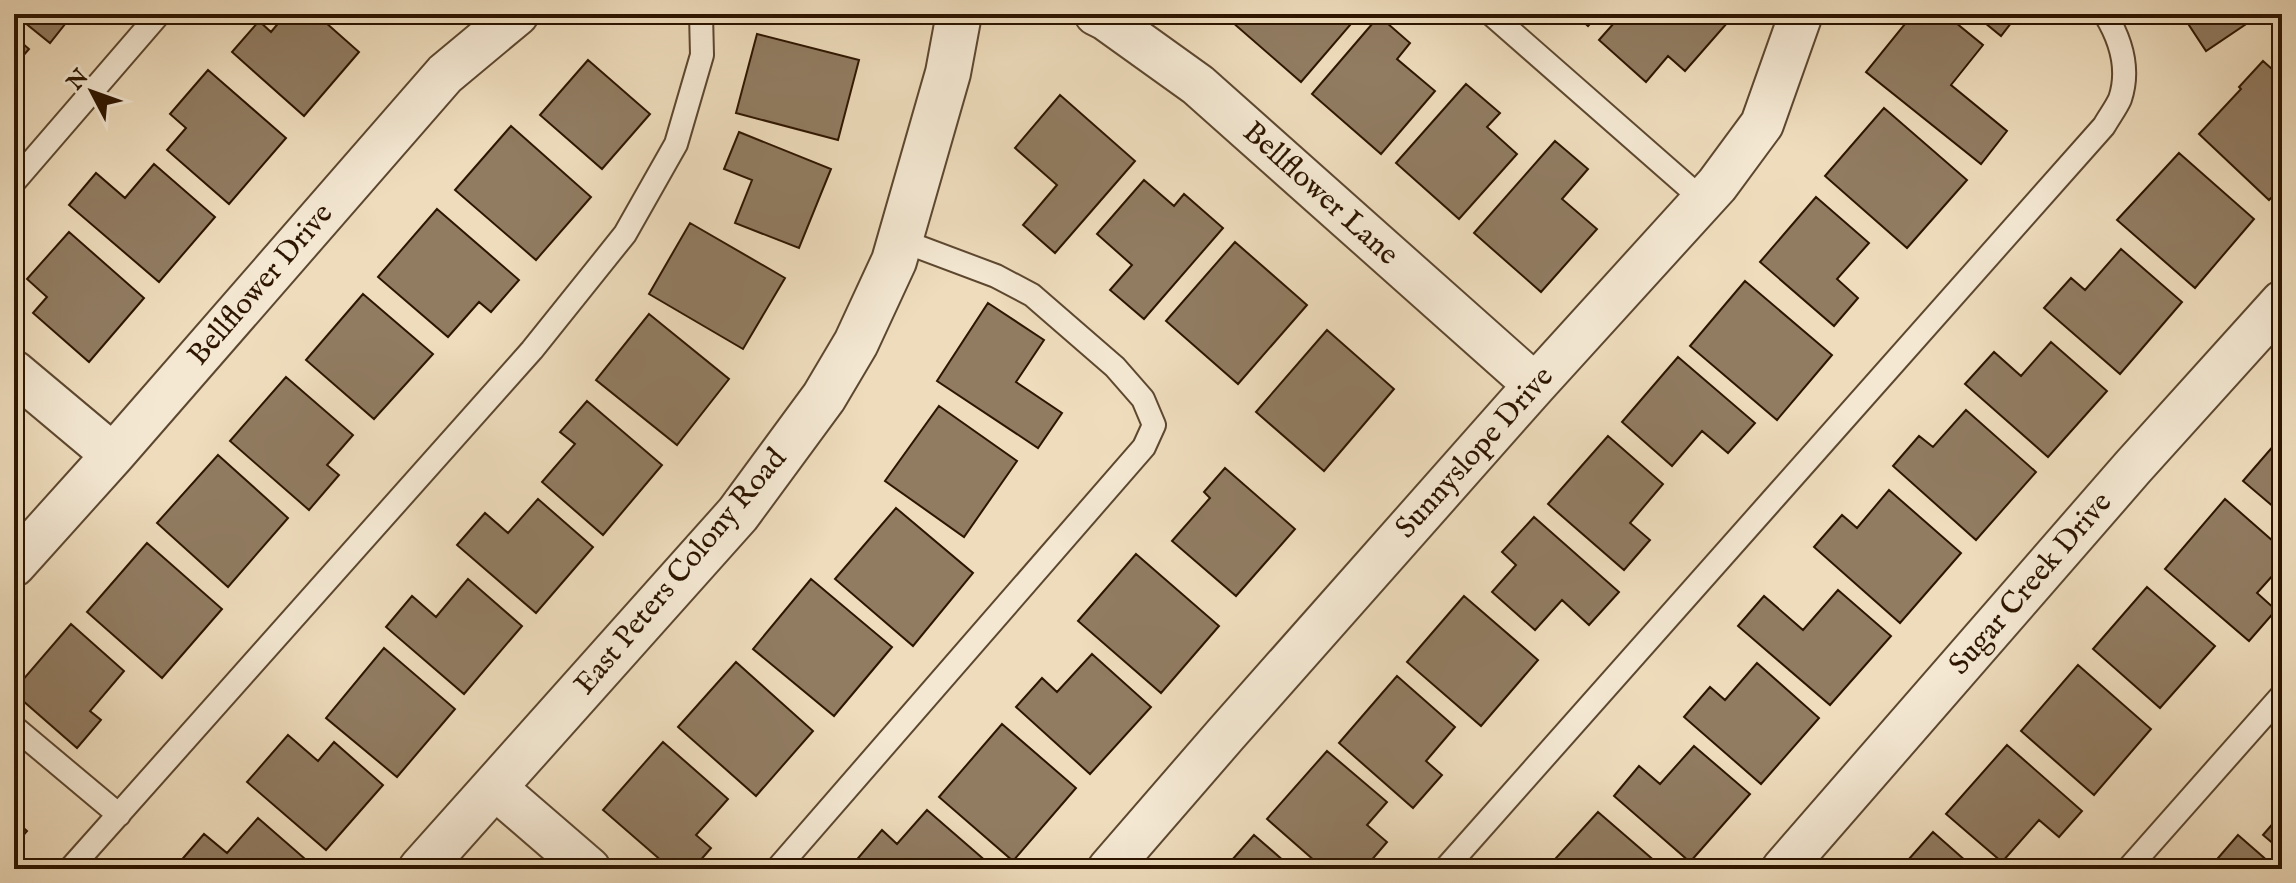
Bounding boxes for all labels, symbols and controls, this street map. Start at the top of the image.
north arrow [52,52,132,132]
text: N [61,64,95,97]
street label: Bellflower Lane [1234,114,1406,274]
street label: Bellflower Drive [180,196,342,374]
street label: Sunnyslope Drive [1388,359,1562,547]
street label: East Peters Colony Road [567,440,796,703]
street label: Sugar Creek Drive [1941,485,2121,683]

